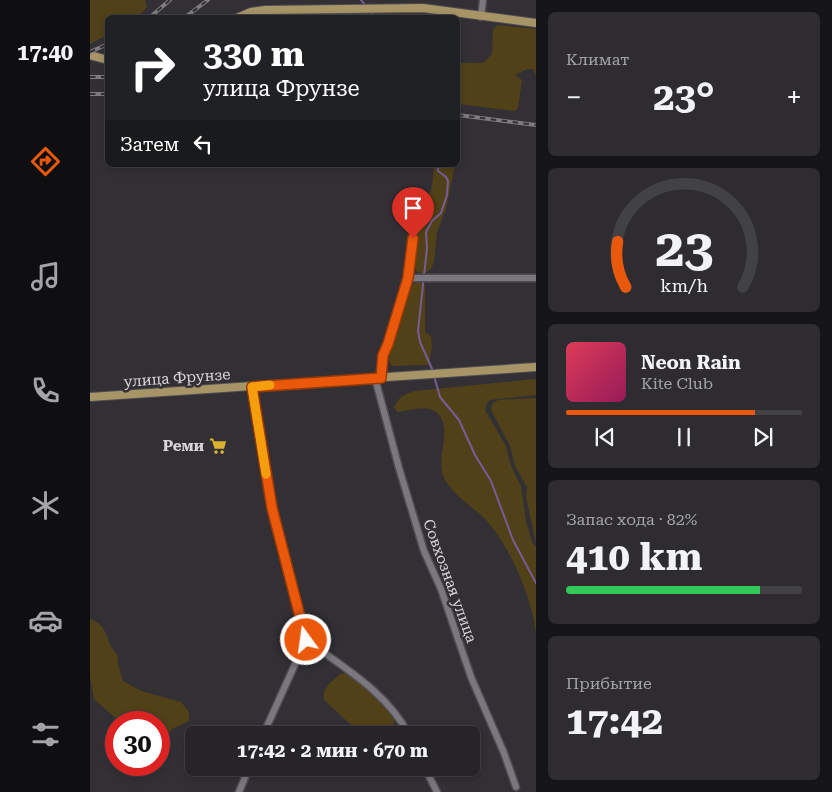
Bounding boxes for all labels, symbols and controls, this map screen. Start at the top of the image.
text: 330 m [203,34,304,75]
icon: right [120,35,185,100]
text: 17:40 [17,40,73,65]
text: Климат [566,50,629,69]
text: 23° [653,75,715,119]
text: улица Фрунзе [203,76,360,101]
text: − [566,81,582,114]
text: + [786,81,802,114]
icon: left [189,130,217,158]
text: Затем [120,133,179,156]
icon: directions [28,144,63,179]
pin [392,187,434,238]
icon: arrive [399,194,427,222]
text: 23 [655,218,713,279]
icon: music [28,259,63,294]
text: km/h [660,275,708,296]
text: Neon Rain [641,351,741,374]
street label: улица Фрунзе [123,365,231,391]
icon: phone [28,373,63,408]
text: Kite Club [641,374,713,393]
icon: previous [591,423,619,451]
icon: pause [670,423,698,451]
icon: next [749,423,777,451]
supermarket icon: Реми [208,436,228,456]
place label: Реми [163,437,204,455]
icon: climate [28,488,63,523]
text: Запас хода · 82% [566,510,697,529]
street label: Совхозная улица [419,517,481,645]
text: 410 km [566,535,702,579]
icon: car [28,603,63,638]
position arrow [279,613,331,665]
text: Прибытие [566,674,652,693]
text: 17:42 [566,699,663,743]
speed limit sign: 30 [105,711,170,776]
icon: filters [28,717,63,752]
text: 17:42 · 2 мин · 670 m [237,739,428,762]

